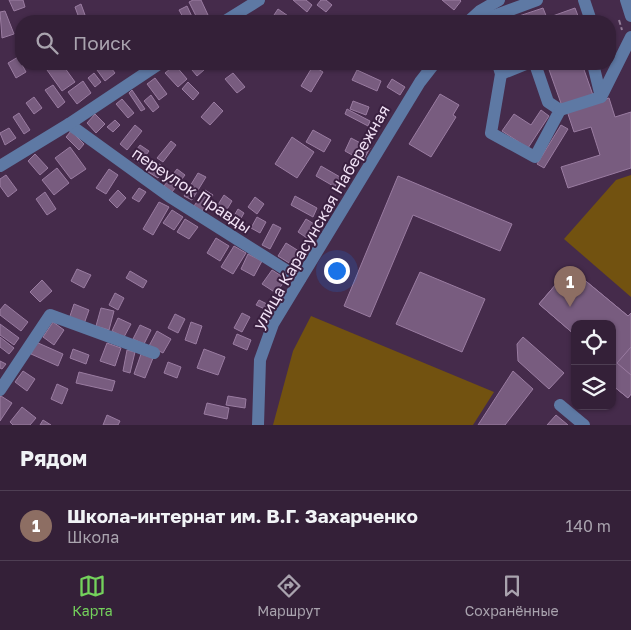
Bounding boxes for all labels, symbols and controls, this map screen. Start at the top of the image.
search box [15,15,616,70]
icon: search [33,29,61,57]
text: Поиск [73,31,132,54]
street label: улица Карасунская Набережная [248,101,394,333]
street label: переулок Правды [128,143,256,237]
your location [324,258,350,284]
pin: 1 [554,266,586,307]
map controls [571,320,616,410]
button: locate [571,320,616,365]
button: layers [571,365,616,410]
text: Рядом [20,445,87,471]
text: Школа-интернат им. В.Г. Захарченко [67,504,418,527]
text: 1 [32,516,40,536]
text: 140 m [565,516,611,536]
text: Школа [67,527,119,547]
tab: Карта [72,572,113,619]
tab: Маршрут [257,572,320,619]
tab: Сохранённые [465,572,559,619]

